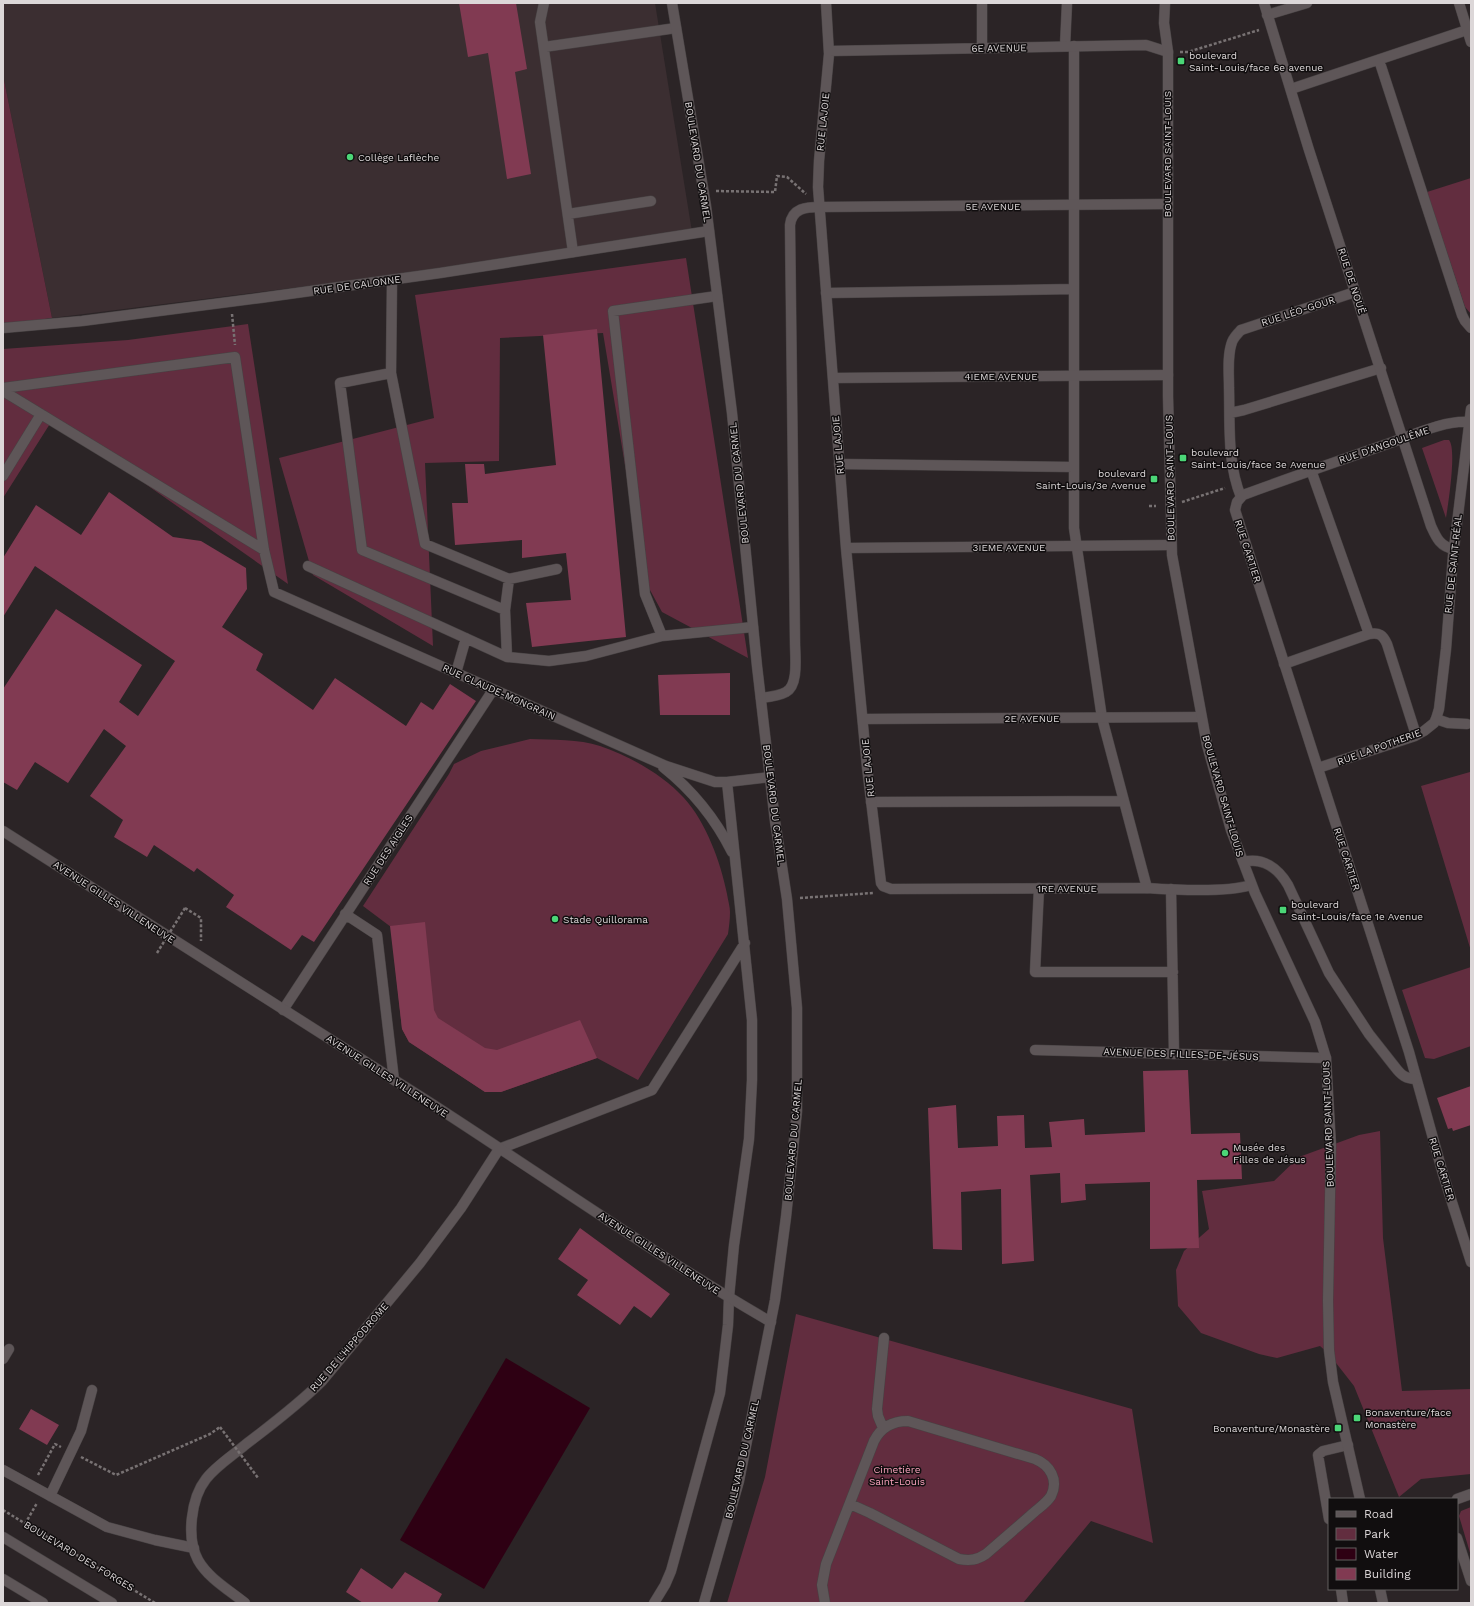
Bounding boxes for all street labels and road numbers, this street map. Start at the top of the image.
street label: 6E AVENUE [971,42,1027,54]
street label: BOULEVARD SAINT-LOUIS [1162,91,1173,217]
street label: RUE LAJOIE [814,92,832,152]
street label: BOULEVARD DU CARMEL [683,101,713,223]
street label: 5E AVENUE [966,201,1020,212]
street label: RUE DE NOUË [1336,247,1368,315]
street label: RUE DE CALONNE [313,273,401,297]
street label: RUE LÉO-GOUR [1260,294,1337,328]
street label: 4IEME AVENUE [964,371,1038,382]
street label: RUE LAJOIE [830,415,846,475]
street label: BOULEVARD SAINT-LOUIS [1163,415,1177,541]
street label: BOULEVARD DU CARMEL [727,422,751,544]
street label: RUE D'ANGOULÊME [1337,424,1431,466]
street label: RUE DE SAINT-RÉAL [1442,514,1464,614]
street label: RUE CARTIER [1233,518,1263,584]
street label: 3IEME AVENUE [973,542,1045,553]
street label: RUE CLAUDE-MONGRAIN [441,662,557,722]
street label: 2E AVENUE [1005,713,1059,724]
street label: RUE LA POTHERIE [1336,727,1422,767]
street label: BOULEVARD SAINT-LOUIS [1200,734,1246,858]
street label: RUE LAJOIE [859,738,877,798]
street label: BOULEVARD DU CARMEL [761,744,787,866]
street label: RUE DES AIGLES [361,813,415,887]
street label: RUE CARTIER [1332,826,1362,892]
street label: AVENUE GILLES VILLENEUVE [51,859,177,945]
street label: 1RE AVENUE [1037,883,1097,894]
street label: AVENUE GILLES VILLENEUVE [324,1033,450,1119]
street label: AVENUE DES FILLES-DE-JÉSUS [1103,1046,1259,1062]
street label: BOULEVARD SAINT-LOUIS [1320,1061,1336,1187]
street label: BOULEVARD DU CARMEL [782,1079,804,1201]
street label: RUE CARTIER [1427,1136,1457,1202]
street label: AVENUE GILLES VILLENEUVE [596,1210,722,1296]
street label: RUE DE L'HIPPODROME [308,1300,390,1394]
street label: BOULEVARD DU CARMEL [723,1398,761,1520]
street label: BOULEVARD DES FORGES [22,1519,136,1593]

